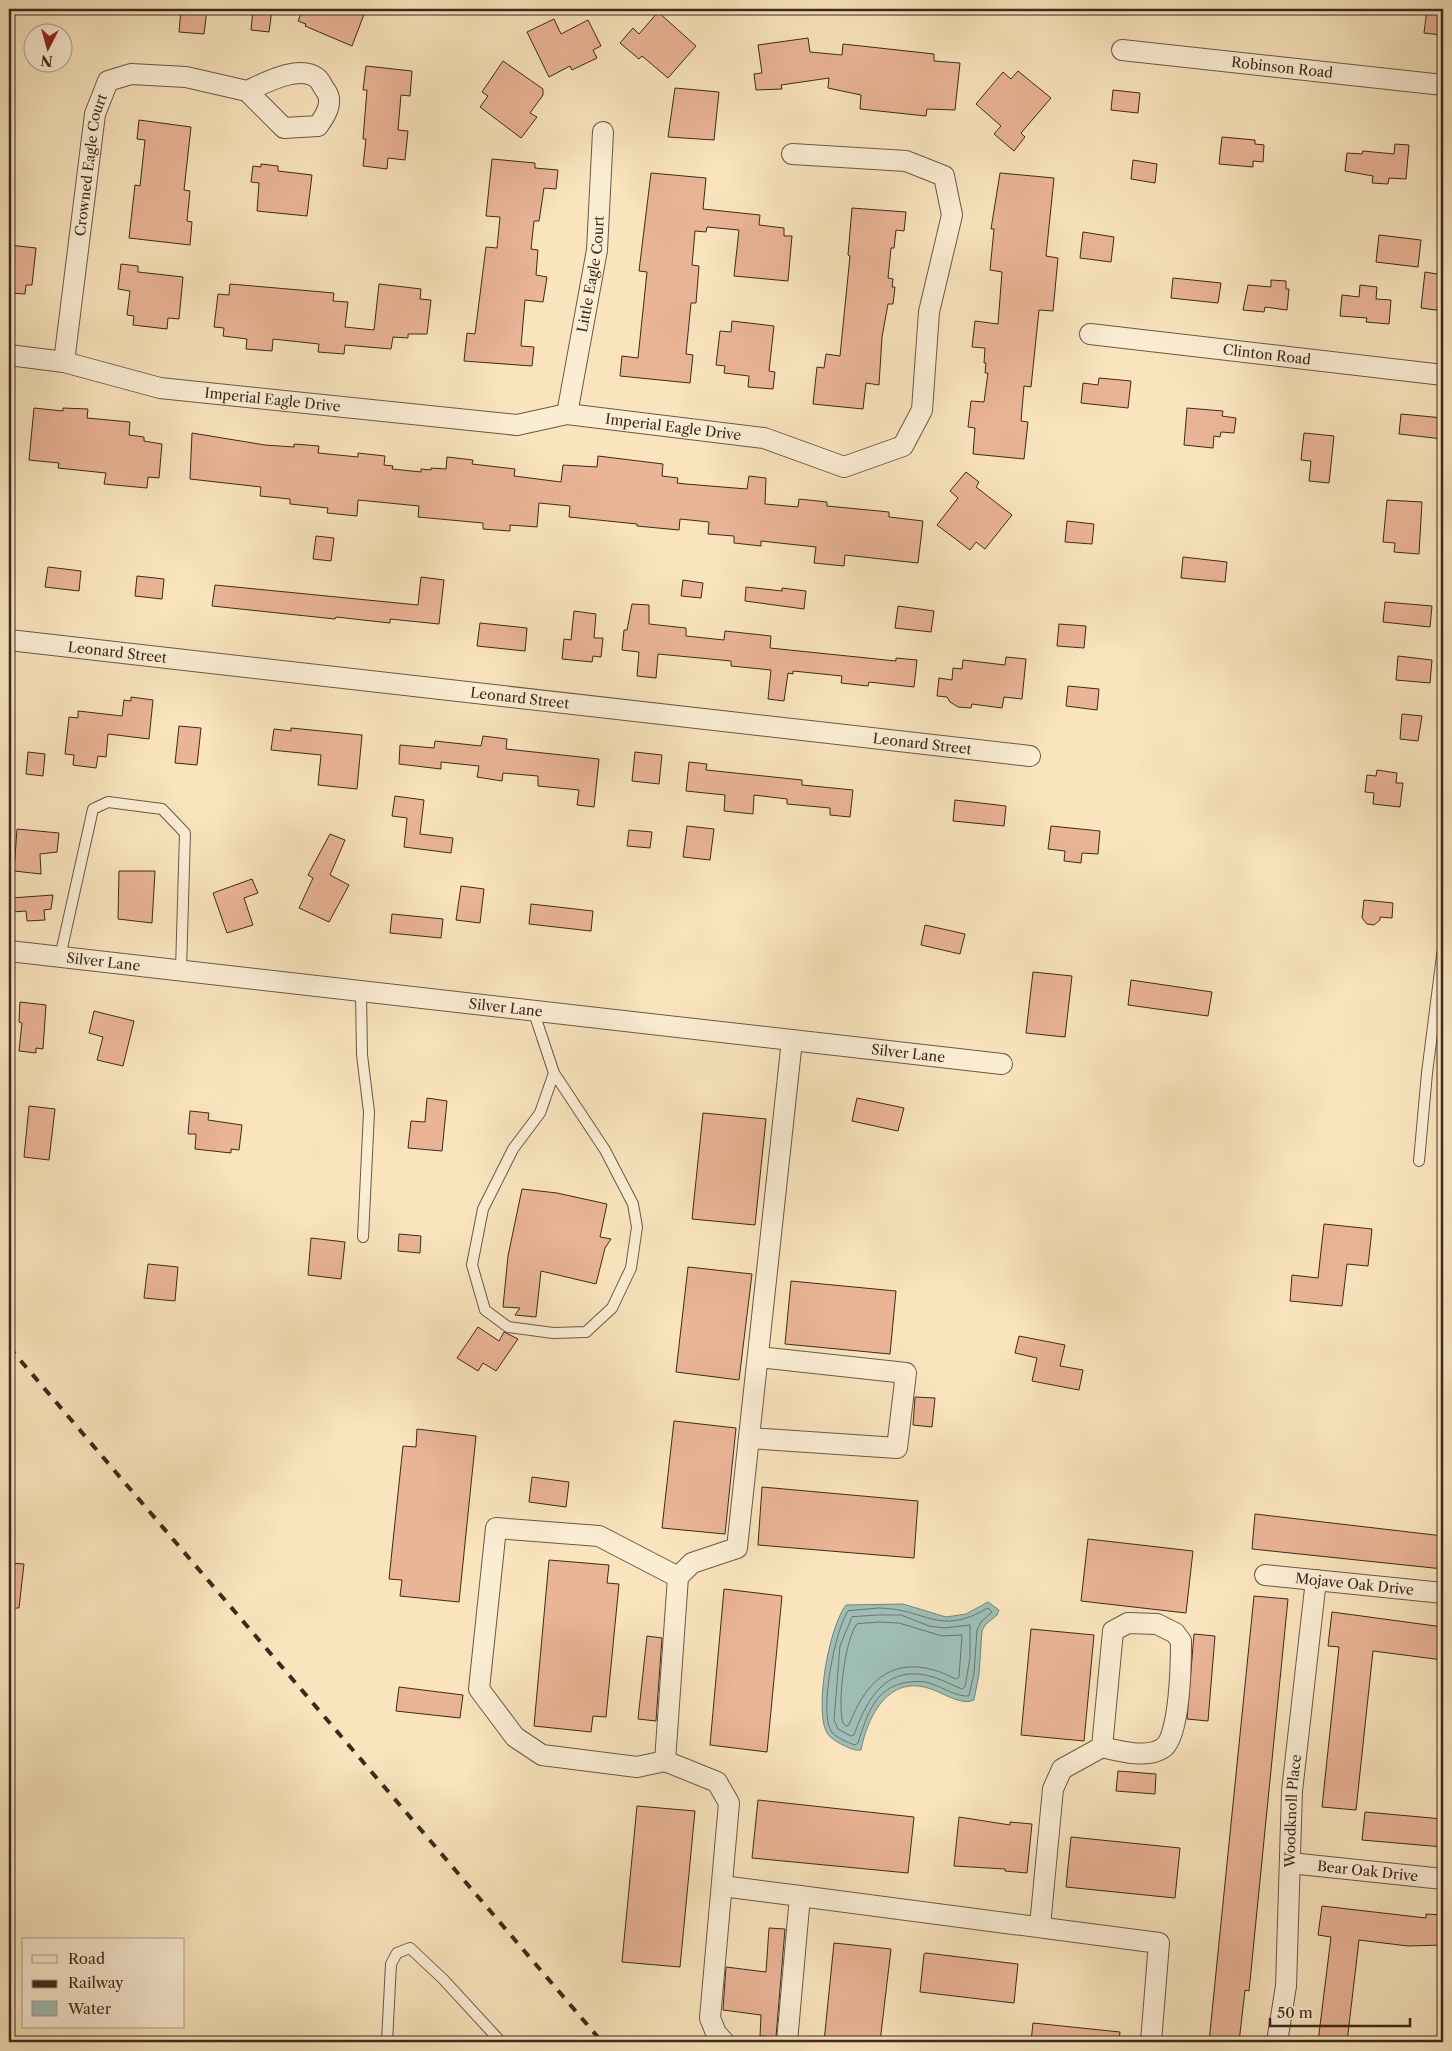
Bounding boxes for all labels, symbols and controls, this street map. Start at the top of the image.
north arrow [22,22,72,72]
text: N [40,51,54,71]
street label: Robinson Road [1230,53,1334,82]
street label: Crowned Eagle Court [71,91,111,237]
street label: Little Eagle Court [573,215,608,334]
street label: Clinton Road [1222,340,1312,369]
street label: Imperial Eagle Drive [203,384,342,416]
street label: Imperial Eagle Drive [604,410,742,444]
street label: Leonard Street [67,638,168,667]
street label: Leonard Street [469,683,570,713]
street label: Leonard Street [872,729,973,758]
street label: Silver Lane [65,949,141,975]
street label: Silver Lane [468,994,544,1021]
street label: Silver Lane [870,1040,946,1066]
street label: Mojave Oak Drive [1294,1569,1415,1599]
street label: Woodknoll Place [1281,1753,1305,1869]
street label: Bear Oak Drive [1316,1857,1419,1885]
legend [22,1938,185,2028]
text: Road [68,1949,105,1968]
text: Railway [68,1973,124,1992]
scale bar [1270,1996,1410,2028]
text: Water [67,1999,112,2018]
text: 50 m [1277,2003,1313,2022]

